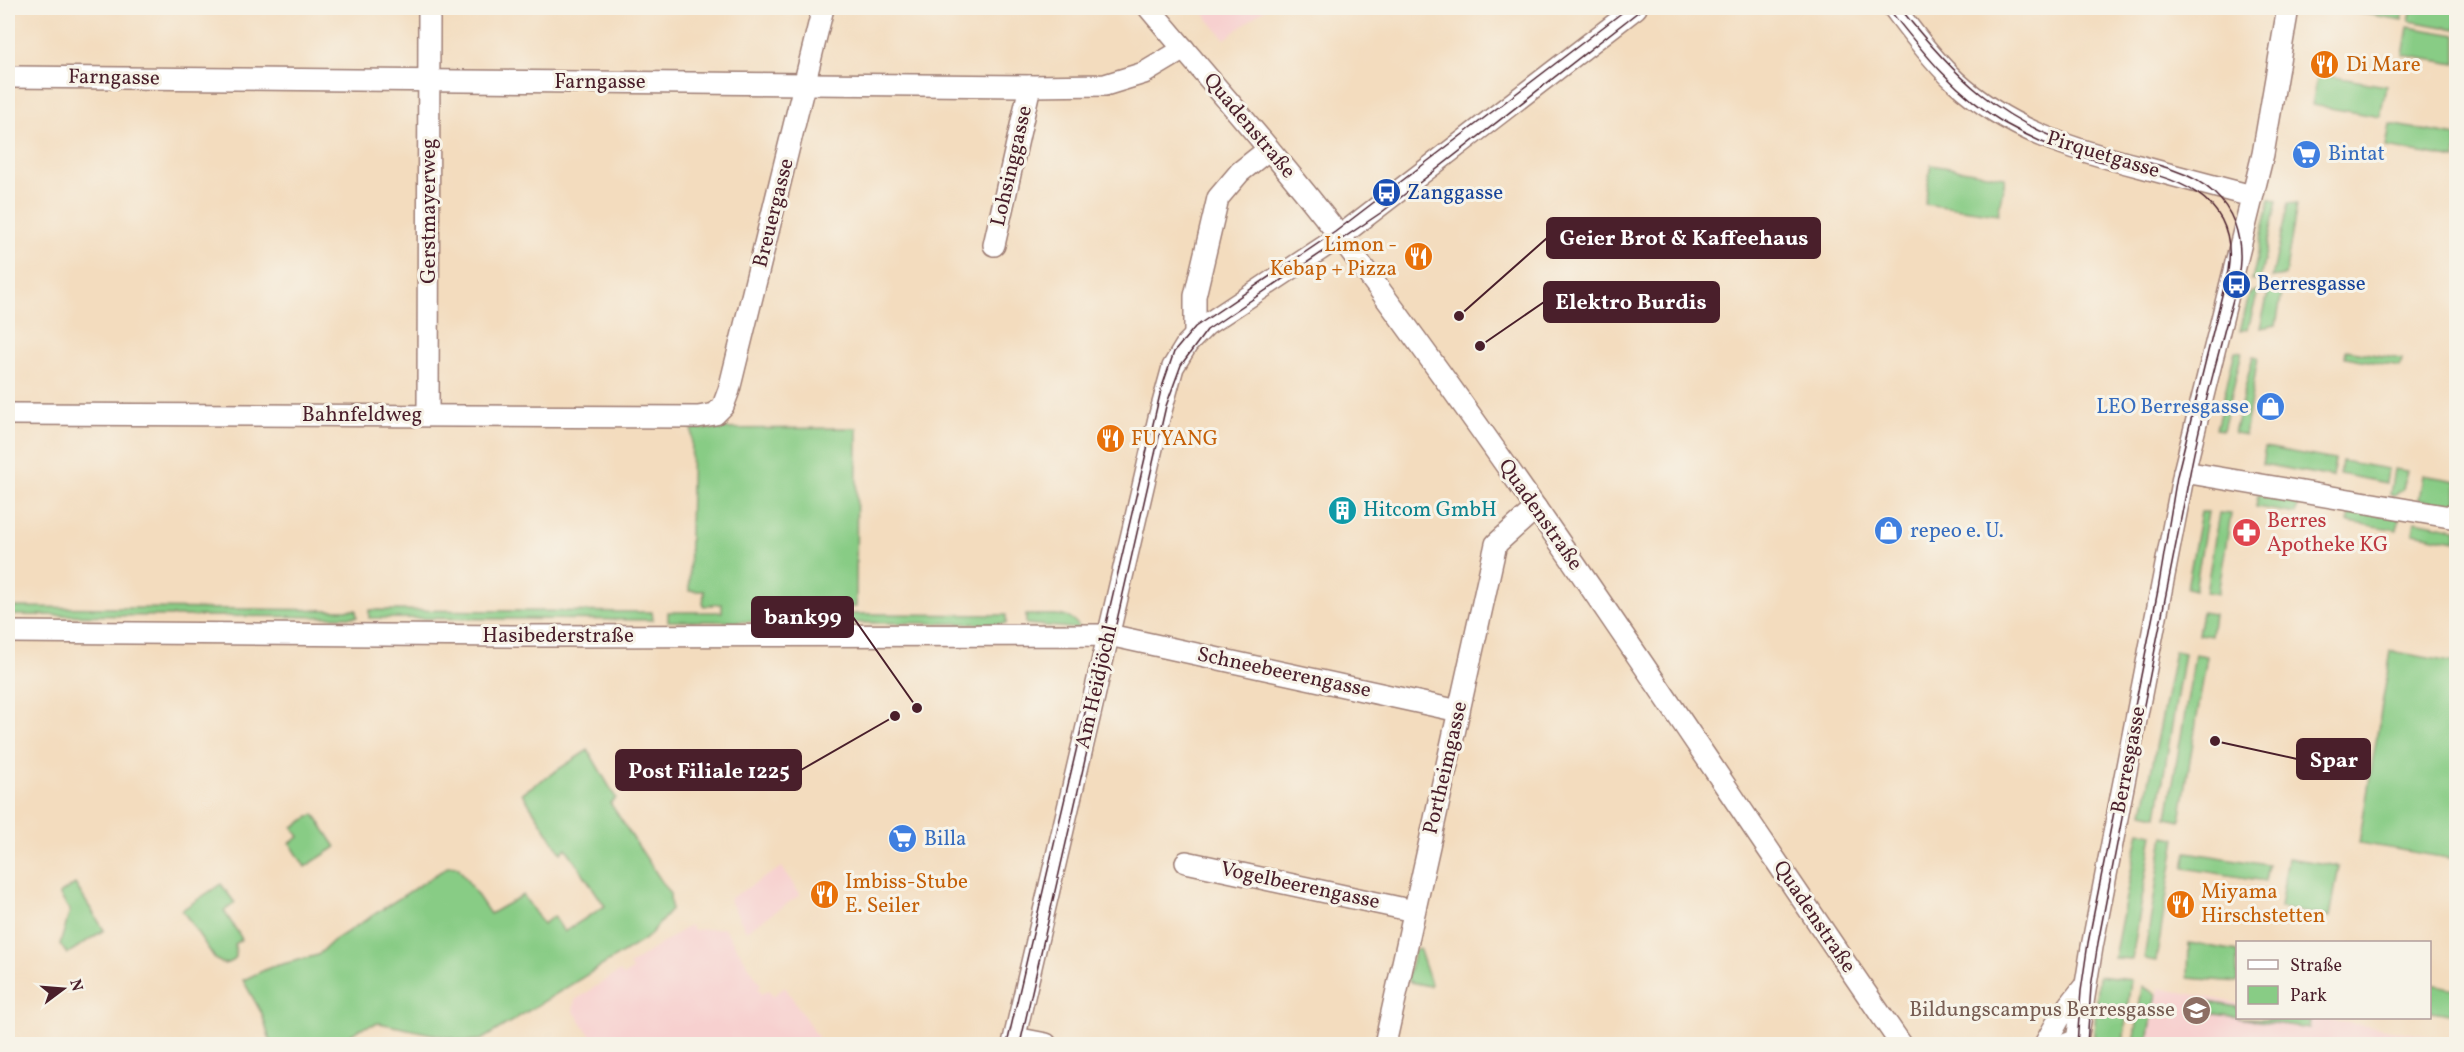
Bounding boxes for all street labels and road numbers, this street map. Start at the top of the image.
street label: Farngasse [68,63,160,93]
street label: Quadenstraße [1196,67,1302,185]
street label: Farngasse [554,68,646,97]
street label: Lohsinggasse [984,103,1040,229]
street label: Pirquetgasse [2043,124,2163,186]
street label: Gerstmayerweg [415,138,444,284]
street label: Breuergasse [746,155,802,271]
street label: Bahnfeldweg [302,401,422,430]
street label: Quadenstraße [1491,453,1589,577]
street label: Hasibederstraße [482,622,634,651]
street label: Am Heidjöchl [1069,622,1125,752]
street label: Schneebeerengasse [1194,640,1374,706]
street label: Portheimgasse [1417,699,1475,837]
street label: Berresgasse [2104,704,2154,816]
street label: Vogelbeerengasse [1218,855,1382,917]
street label: Quadenstraße [1766,855,1862,979]

